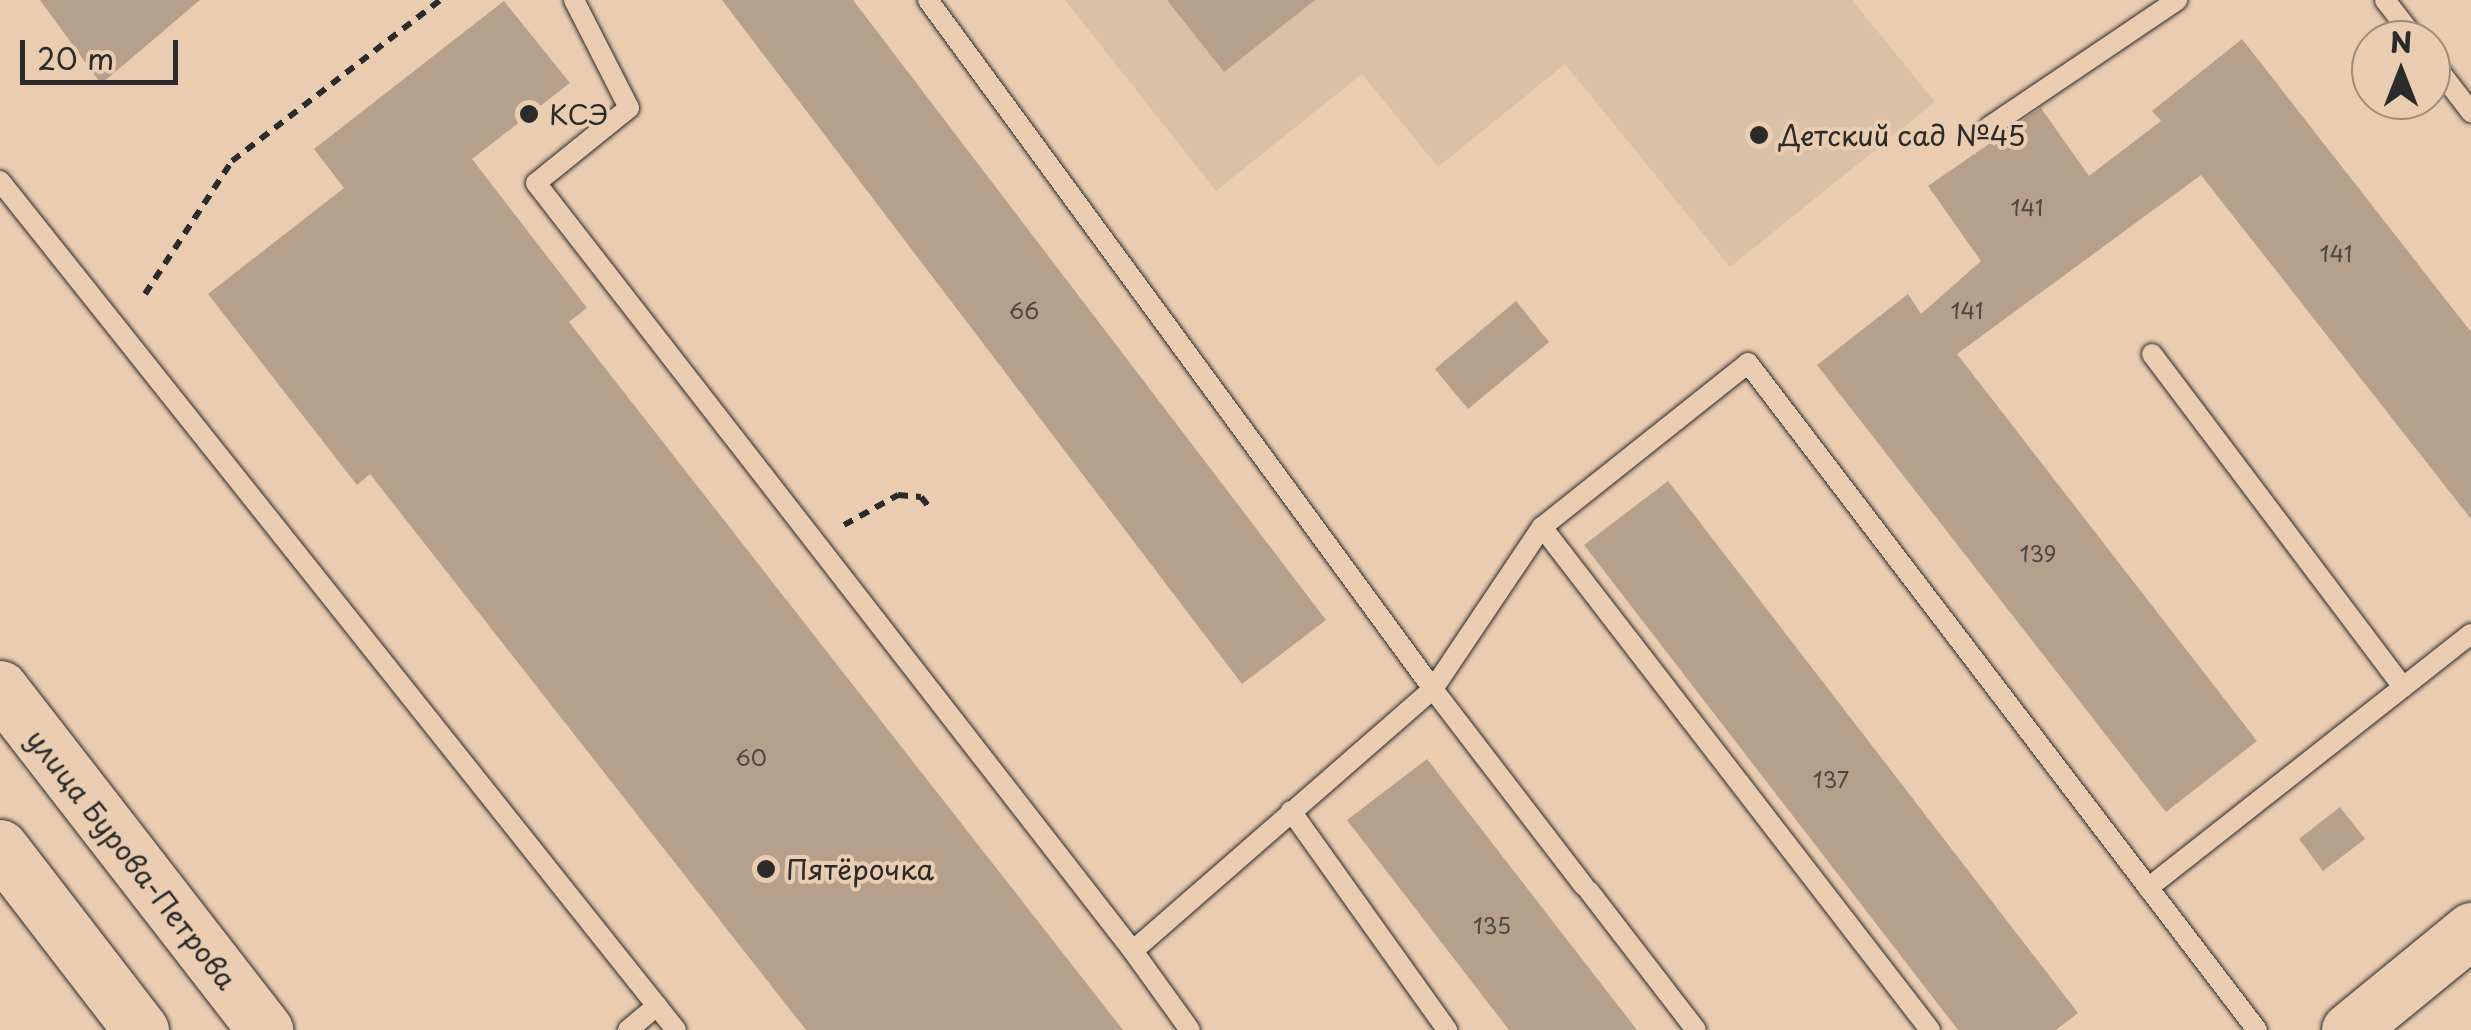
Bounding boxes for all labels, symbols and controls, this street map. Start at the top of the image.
scale bar [25,20,182,82]
north arrow [2351,20,2451,120]
text: N [2390,20,2412,63]
text: 20 m [37,35,114,80]
place label: КСЭ [549,97,608,131]
marker: КСЭ [518,103,540,125]
place label: Детский сад №45 [1779,118,2028,152]
marker: Детский сад №45 [1748,124,1770,146]
house number: 141 [2011,194,2043,220]
house number: 141 [2320,240,2352,266]
house number: 66 [1009,297,1039,323]
house number: 141 [1951,297,1983,323]
house number: 139 [2020,540,2056,566]
street label: улица Бурова-Петрова [20,722,244,996]
house number: 60 [735,744,767,770]
house number: 137 [1813,766,1849,792]
place label: Пятёрочка [786,852,934,886]
marker: Пятёрочка [755,858,777,880]
house number: 135 [1473,912,1511,938]

